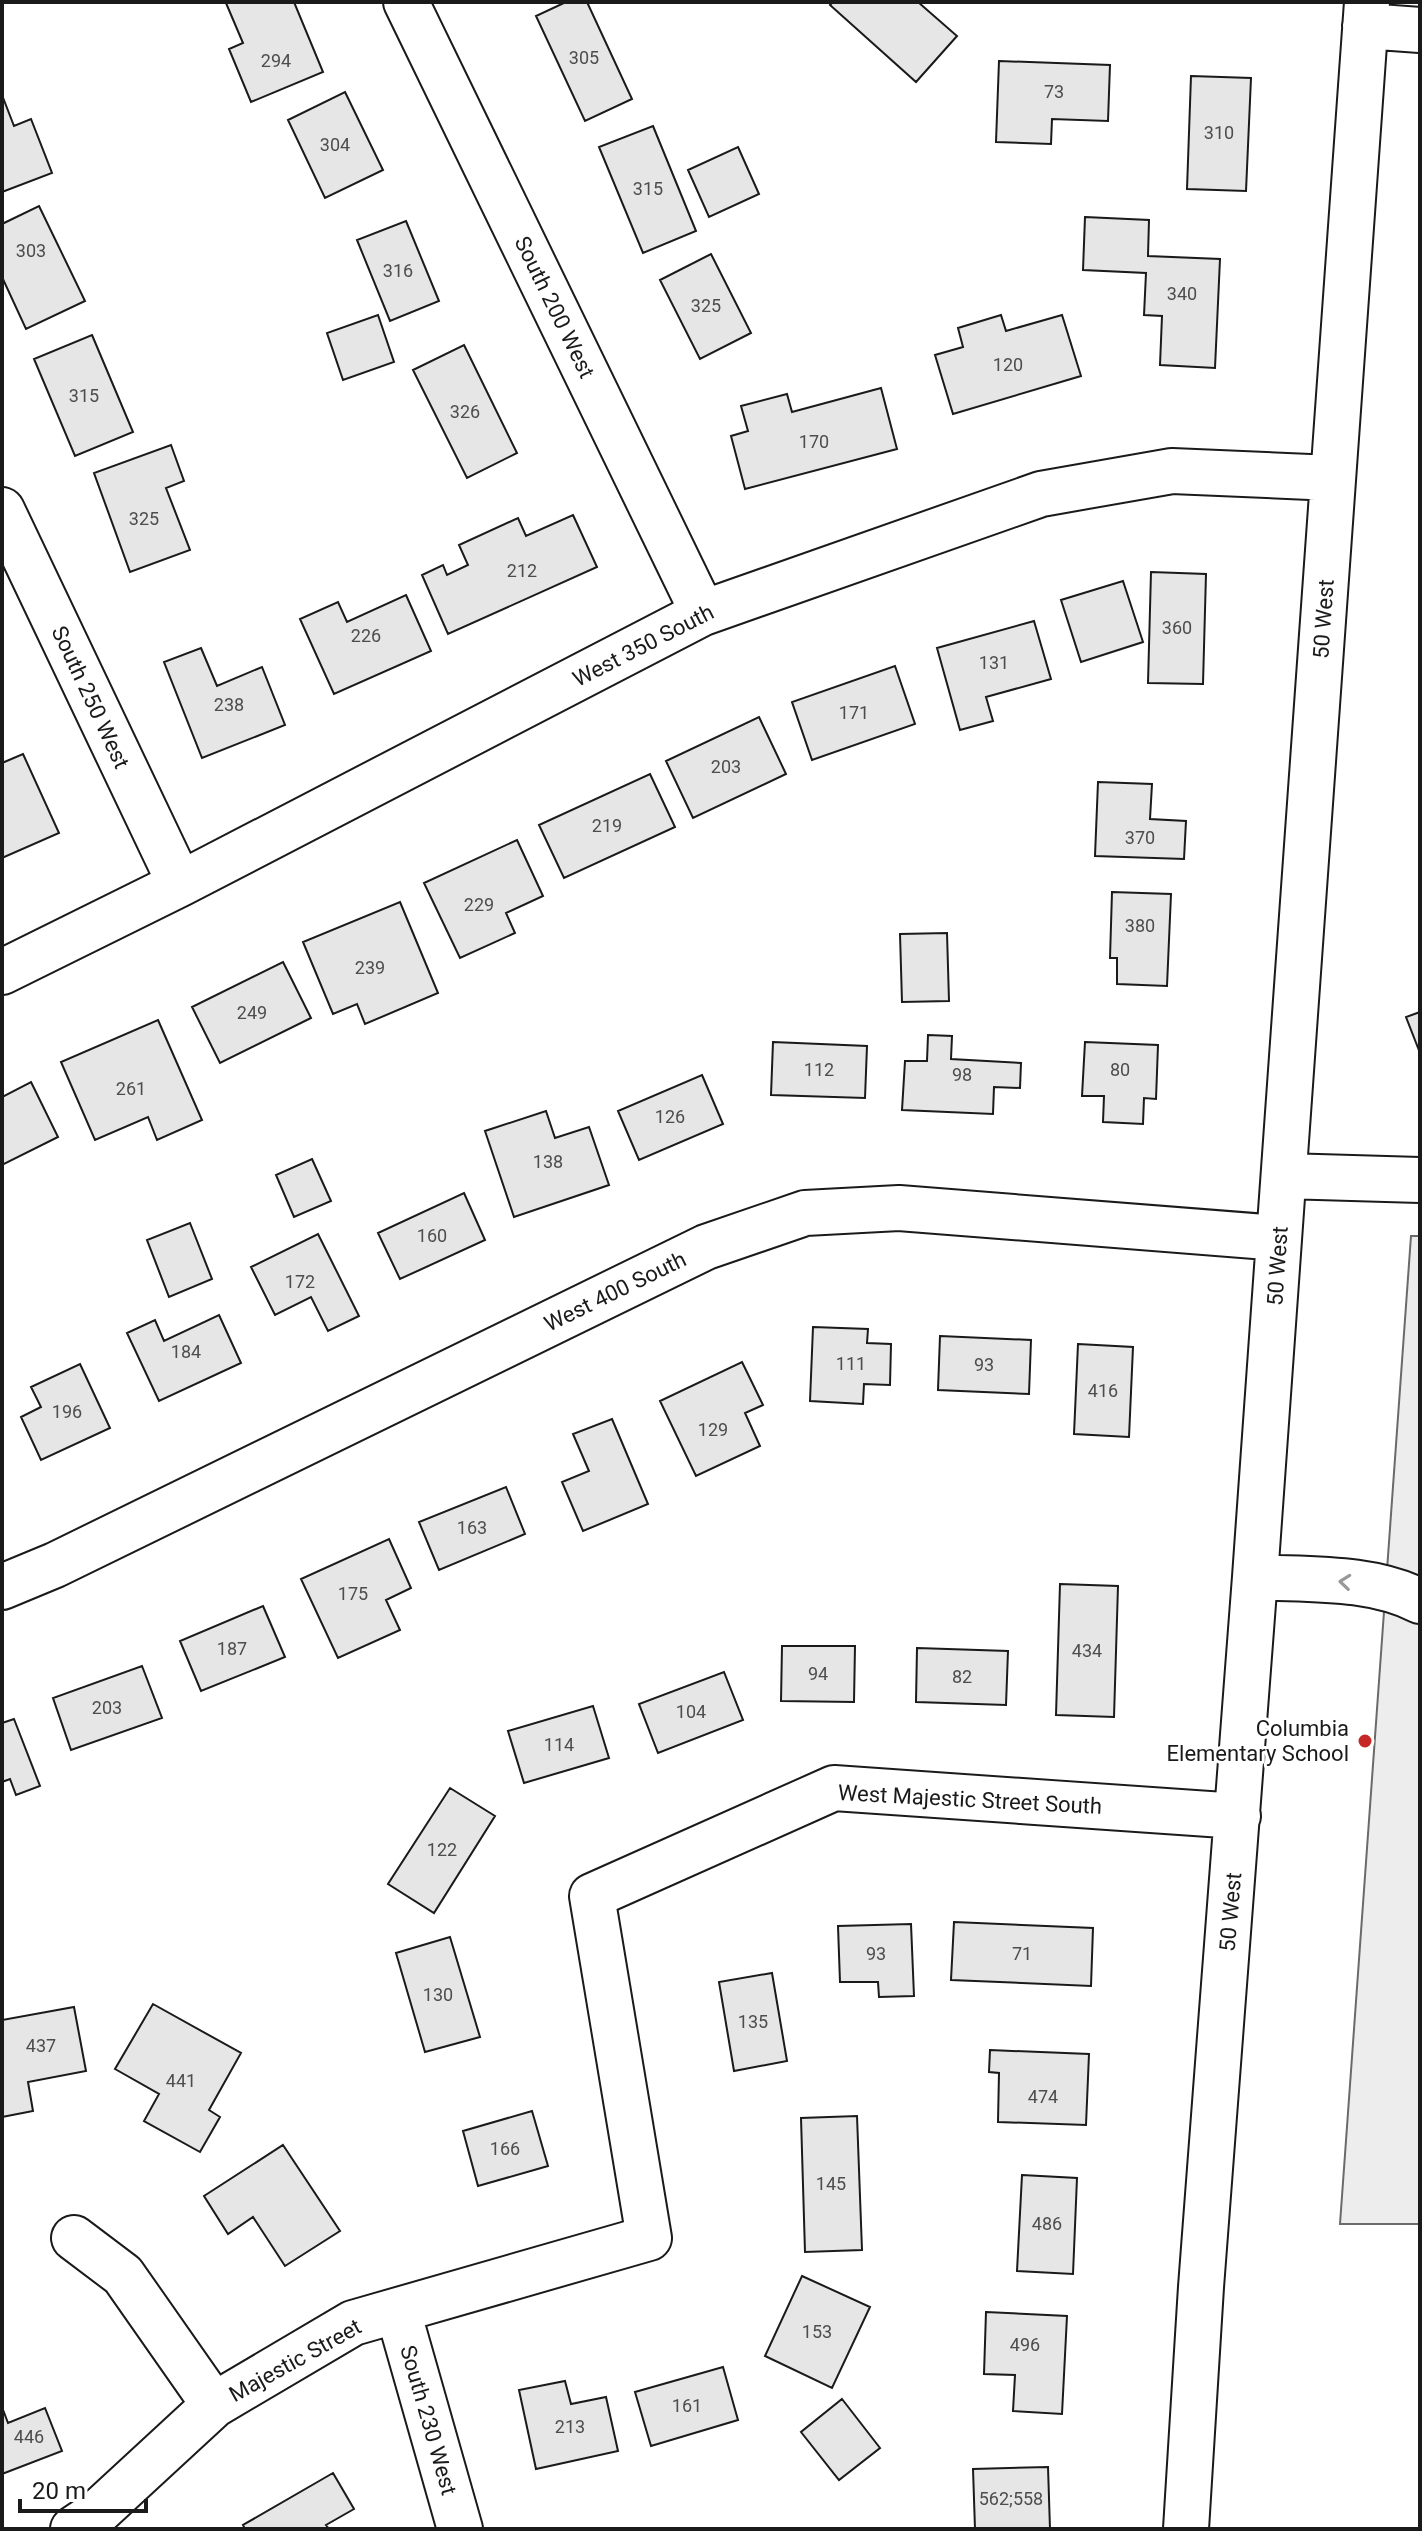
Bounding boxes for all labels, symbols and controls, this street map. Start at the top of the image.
house number: 305 [569,47,599,68]
house number: 294 [261,50,291,71]
house number: 73 [1044,81,1064,102]
house number: 310 [1204,122,1234,143]
house number: 304 [320,134,350,155]
house number: 315 [633,178,663,199]
street label: South 200 West [509,232,600,382]
house number: 303 [16,240,46,261]
house number: 316 [383,260,413,281]
house number: 340 [1167,283,1197,304]
house number: 325 [691,295,721,316]
house number: 120 [993,354,1023,375]
house number: 315 [69,385,99,406]
house number: 326 [450,401,480,422]
house number: 170 [799,431,829,452]
house number: 325 [129,508,159,529]
house number: 212 [507,560,537,581]
street label: 50 West [1308,578,1339,660]
street label: West 350 South [569,599,718,692]
house number: 360 [1162,617,1192,638]
street label: South 250 West [47,622,135,772]
house number: 226 [351,625,381,646]
house number: 131 [979,652,1009,673]
house number: 238 [214,694,244,715]
house number: 171 [839,702,869,723]
house number: 203 [711,756,741,777]
house number: 219 [592,815,622,836]
house number: 370 [1125,827,1155,848]
house number: 229 [464,894,494,915]
house number: 380 [1125,915,1155,936]
house number: 239 [355,957,385,978]
house number: 249 [237,1002,267,1023]
house number: 112 [804,1059,834,1080]
house number: 80 [1110,1059,1130,1080]
house number: 98 [952,1064,972,1085]
house number: 261 [116,1078,146,1099]
house number: 126 [655,1106,685,1127]
house number: 138 [533,1151,563,1172]
house number: 160 [417,1225,447,1246]
street label: 50 West [1262,1225,1293,1307]
street label: West 400 South [540,1246,690,1337]
house number: 172 [285,1271,315,1292]
house number: 184 [171,1341,201,1362]
house number: 111 [836,1353,866,1374]
house number: 93 [974,1354,994,1375]
house number: 416 [1088,1380,1118,1401]
house number: 196 [52,1401,82,1422]
house number: 129 [698,1419,728,1440]
house number: 163 [457,1517,487,1538]
one-way arrow [1338,1574,1351,1591]
house number: 175 [338,1583,368,1604]
house number: 187 [217,1638,247,1659]
house number: 434 [1072,1640,1102,1661]
house number: 94 [808,1663,828,1684]
house number: 82 [952,1666,972,1687]
house number: 203 [92,1697,122,1718]
house number: 104 [676,1701,706,1722]
place label: Columbia Elementary School [1167,1716,1349,1766]
marker: Columbia Elementary School [1356,1732,1374,1750]
house number: 114 [544,1734,574,1755]
street label: West Majestic Street South [837,1780,1103,1819]
house number: 122 [427,1839,457,1860]
street label: 50 West [1215,1871,1246,1953]
house number: 93 [866,1943,886,1964]
house number: 71 [1012,1943,1032,1964]
house number: 130 [423,1984,453,2005]
house number: 135 [738,2011,768,2032]
house number: 437 [26,2035,56,2056]
house number: 441 [166,2070,196,2091]
house number: 474 [1028,2086,1058,2107]
house number: 166 [490,2138,520,2159]
house number: 145 [816,2173,846,2194]
house number: 486 [1032,2213,1062,2234]
street label: Majestic Street [225,2314,366,2407]
house number: 153 [802,2321,832,2342]
house number: 496 [1010,2334,1040,2355]
street label: South 230 West [395,2342,462,2498]
house number: 161 [672,2395,702,2416]
house number: 213 [555,2416,585,2437]
house number: 446 [14,2426,44,2447]
scale bar [20,2463,146,2513]
text: 20 m [32,2477,86,2505]
house number: 562;558 [979,2488,1043,2509]

